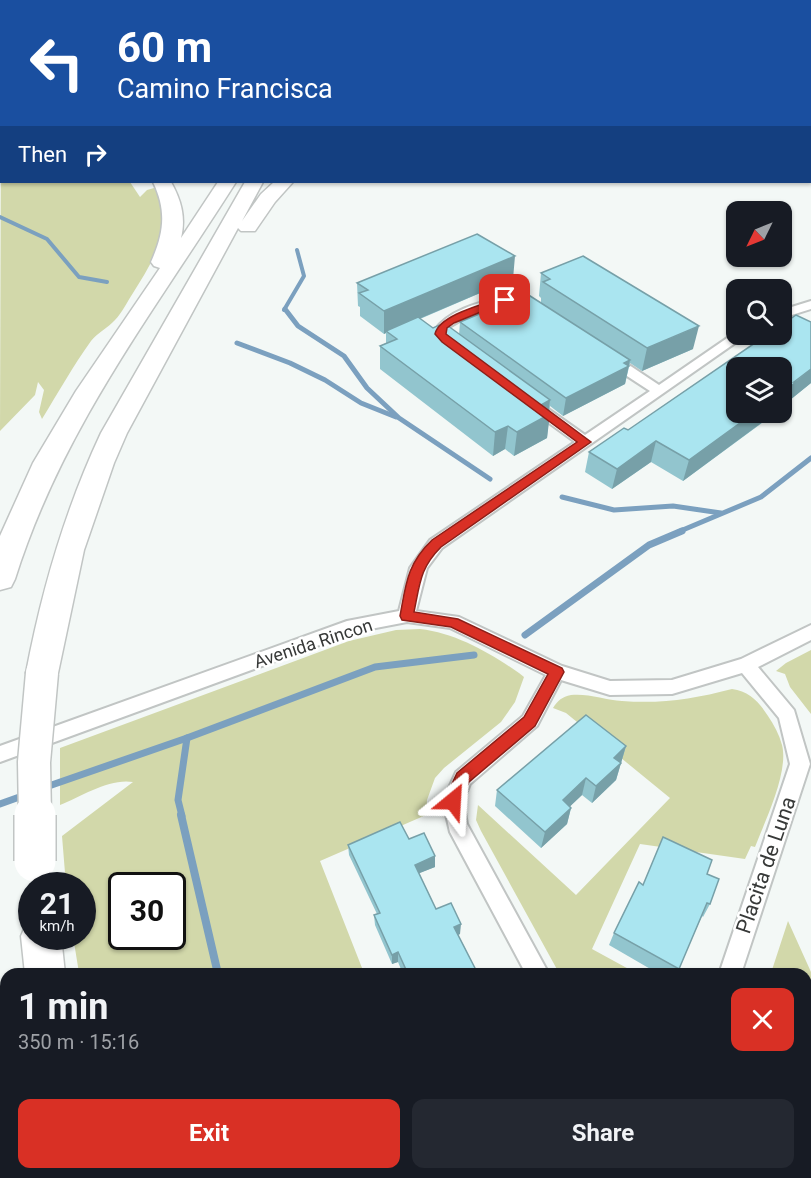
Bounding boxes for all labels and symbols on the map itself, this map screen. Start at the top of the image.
north arrow [726,201,792,267]
pin [479,274,530,325]
street label: Avenida Rincon [251,614,375,672]
position arrow [421,769,485,833]
street label: Placita de Luna [731,793,801,937]
speed limit sign: 30 [108,872,186,950]

